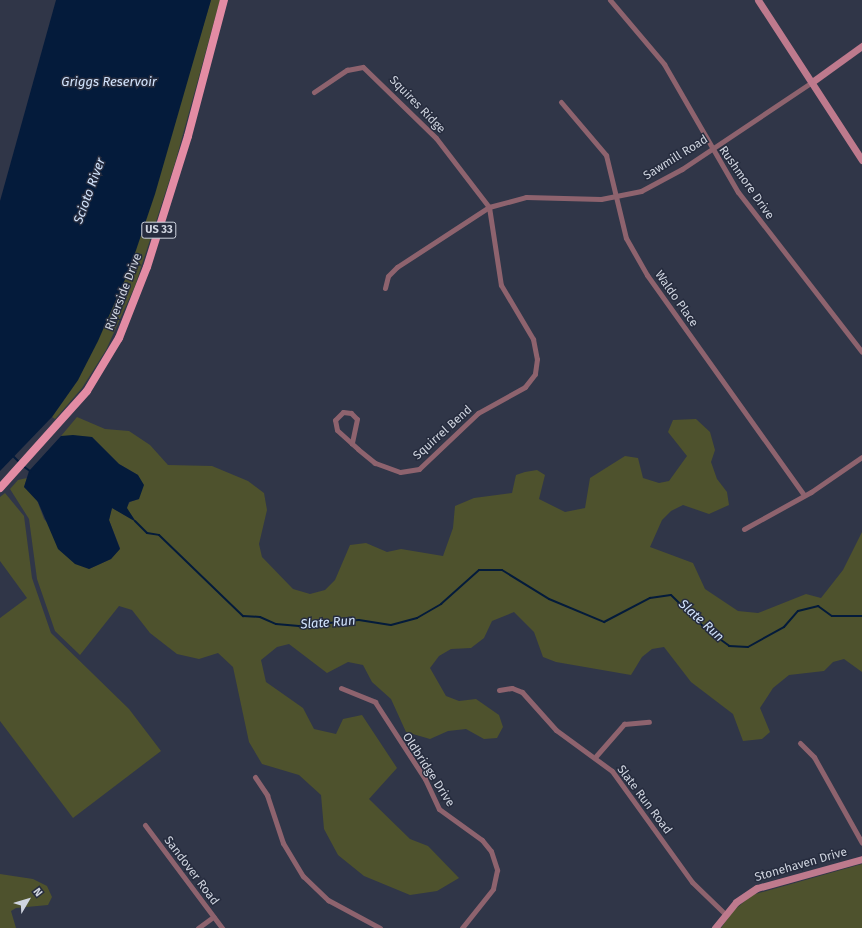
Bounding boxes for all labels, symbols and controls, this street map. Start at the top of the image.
street label: Squires Ridge [386,73,448,137]
water label: Griggs Reservoir [61,74,157,90]
street label: Sawmill Road [641,133,711,183]
street label: Rushmore Drive [715,144,777,222]
water label: Scioto River [71,156,109,226]
road number: US 33 [141,221,177,239]
street label: Riverside Drive [103,251,145,333]
street label: Waldo Place [651,268,701,330]
street label: Squirrel Bend [411,403,475,463]
water label: Slate Run [675,597,727,645]
water label: Slate Run [300,613,356,633]
street label: Oldbridge Drive [399,730,457,810]
street label: Slate Run Road [613,763,675,837]
street label: Sandover Road [161,834,221,908]
street label: Stonehaven Drive [753,845,849,885]
north arrow [8,880,48,920]
text: N [30,885,45,899]

